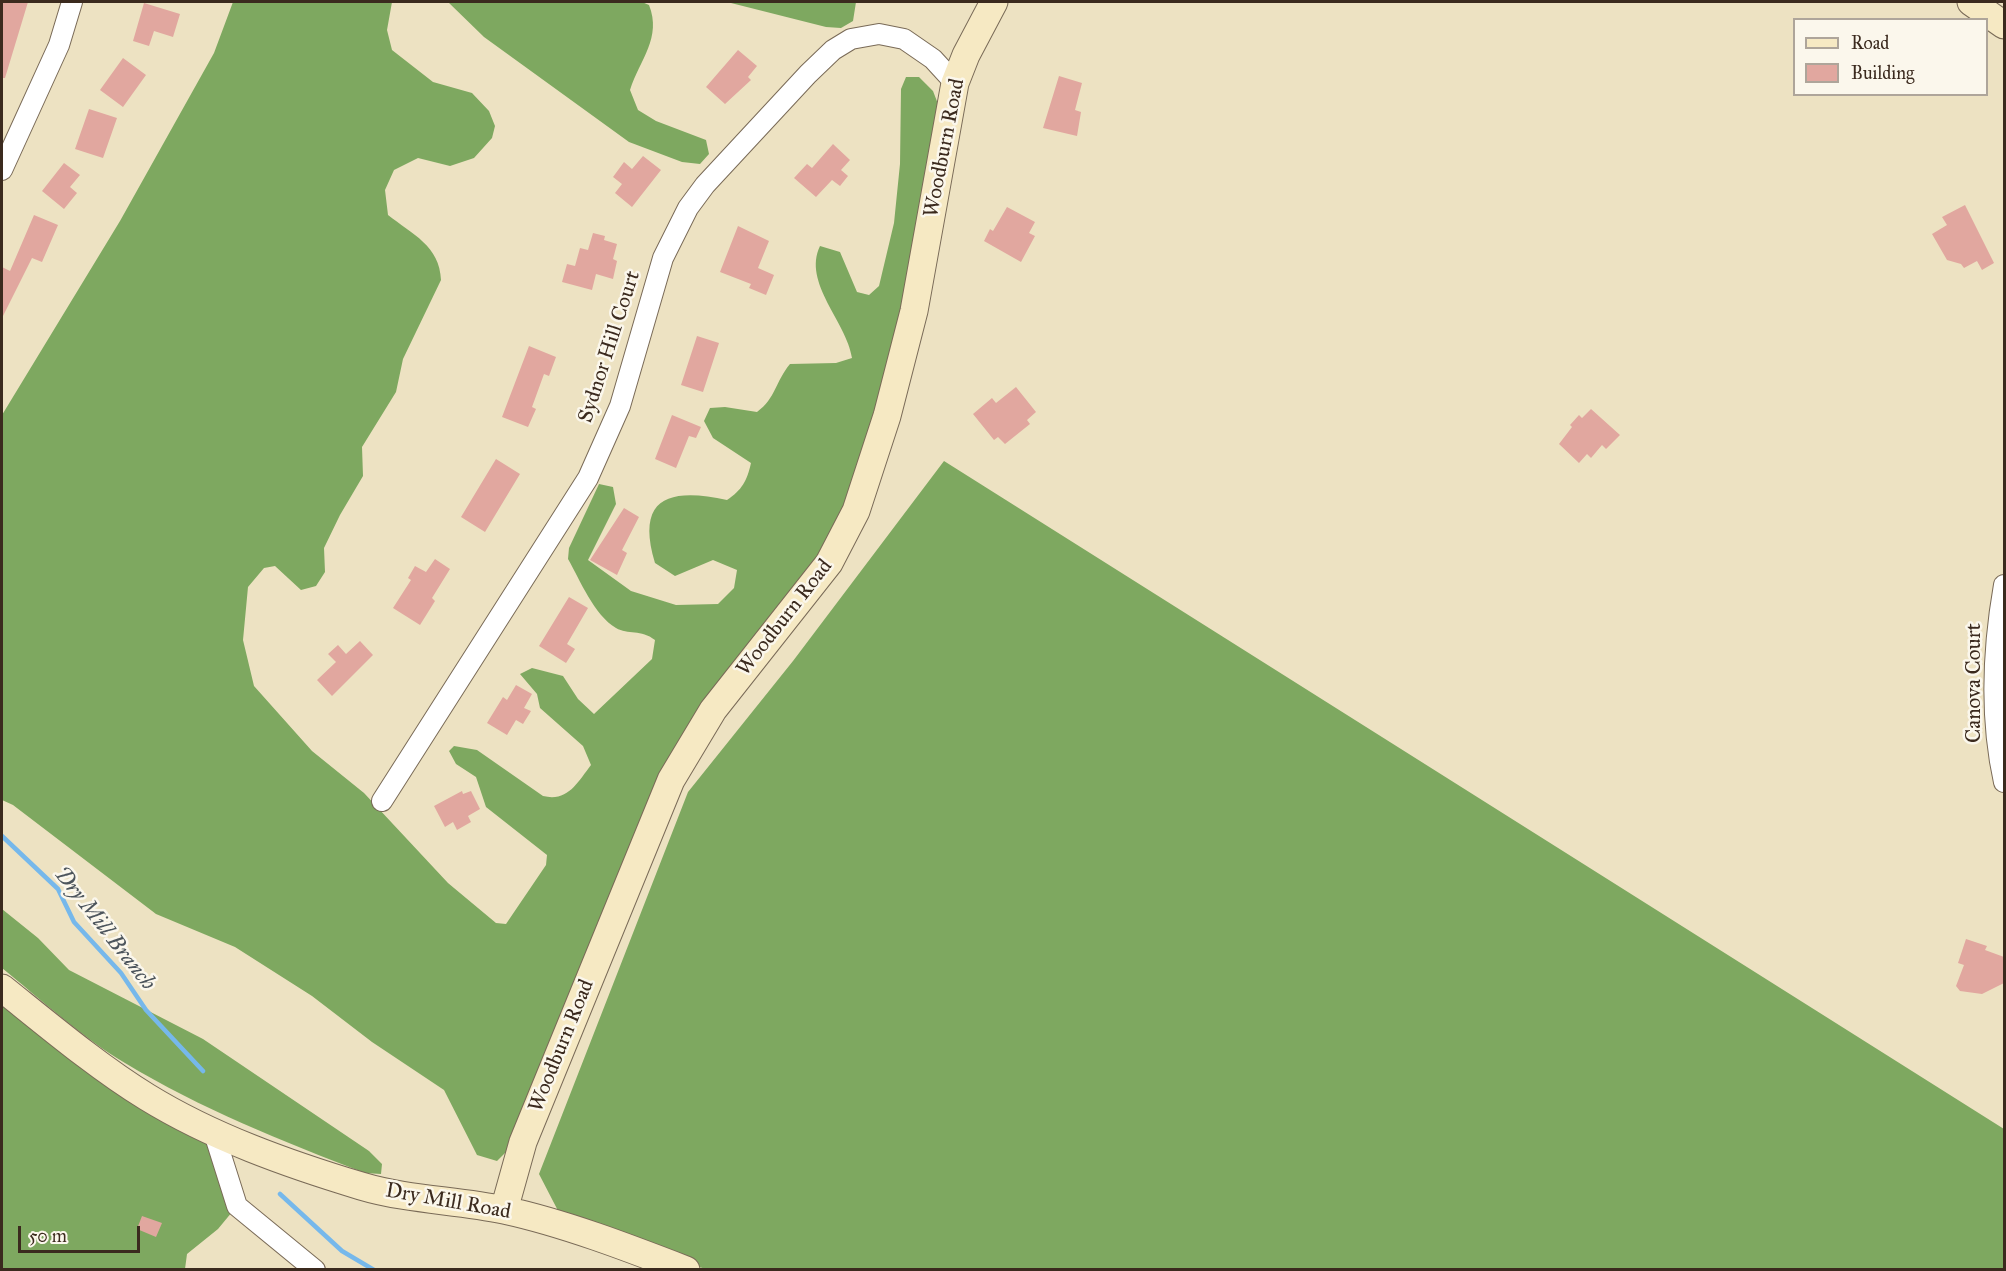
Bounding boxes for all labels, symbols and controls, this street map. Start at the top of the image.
legend [1793,18,1988,96]
text: Road [1851,32,1889,54]
text: Building [1851,62,1914,84]
street label: Woodburn Road [919,76,971,220]
street label: Sydnor Hill Court [574,268,646,426]
street label: Woodburn Road [732,555,838,681]
street label: Canova Court [1962,623,1988,743]
water label: Dry Mill Branch [48,862,160,996]
street label: Woodburn Road [524,976,600,1116]
street label: Dry Mill Road [383,1179,513,1225]
scale bar [21,1214,142,1252]
text: 50 m [29,1225,67,1247]

